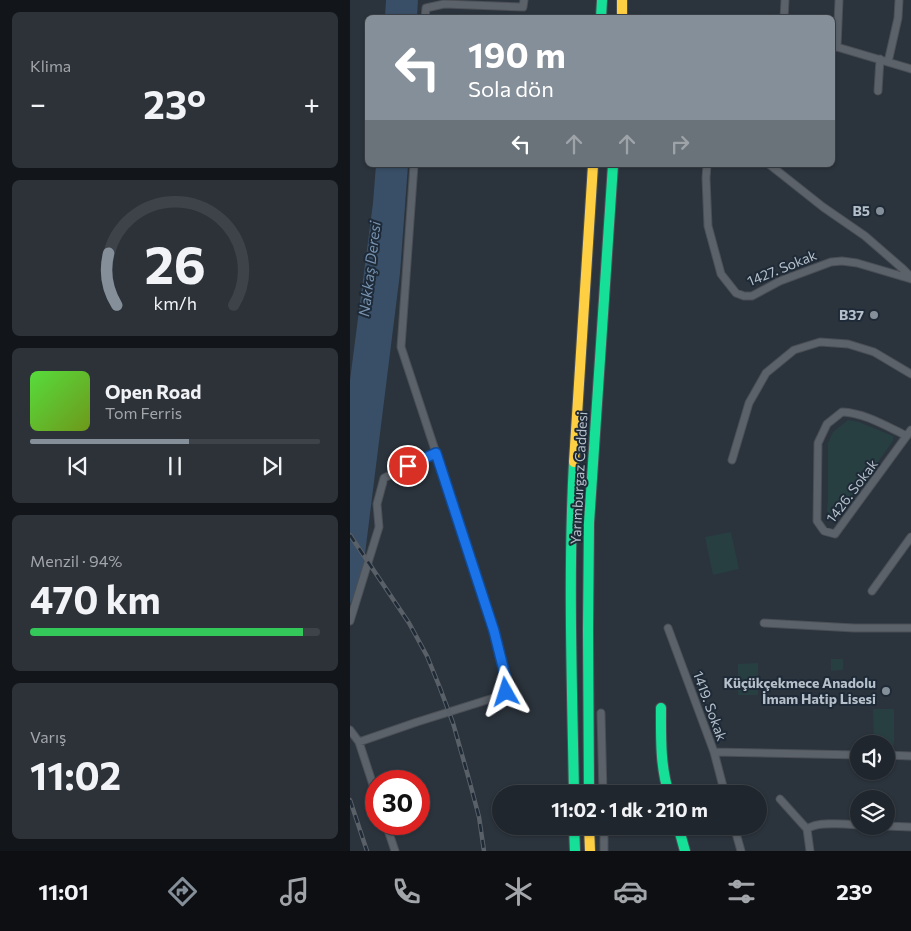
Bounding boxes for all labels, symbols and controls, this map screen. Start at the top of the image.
text: 190 m [468,32,566,75]
icon: left [385,35,450,100]
text: Klima [30,56,71,75]
text: Sola dön [468,75,554,102]
text: 23° [143,80,206,127]
text: − [30,86,46,120]
text: + [304,86,320,120]
icon: left [507,130,535,158]
icon: ahead [560,130,588,158]
icon: ahead [613,130,641,158]
icon: right [666,130,694,158]
place label: B5 [853,202,870,219]
marker: B5 [874,205,886,217]
water label: Nakkaş Deresi [354,219,384,318]
text: 26 [144,231,206,295]
street label: 1427. Sokak [745,246,819,289]
text: km/h [153,292,197,314]
place label: B37 [839,306,864,323]
marker: B37 [868,309,880,321]
text: Open Road [105,380,201,403]
text: Tom Ferris [105,403,182,422]
street label: Yarımburgaz Caddesi [567,411,590,545]
pin [387,445,429,487]
icon: previous [64,452,92,480]
icon: pause [161,452,189,480]
icon: next [258,452,286,480]
icon: arrive [394,452,422,480]
street label: 1426. Sokak [822,455,881,526]
text: Menzil · 94% [30,551,122,570]
text: 470 km [30,575,161,622]
position arrow [479,665,531,717]
street label: 1419. Sokak [690,668,731,744]
place label: Küçükçekmece Anadolu İmam Hatip Lisesi [724,674,876,707]
marker: Küçükçekmece Anadolu İmam Hatip Lisesi [880,685,892,697]
text: Varış [30,727,66,746]
map controls [850,735,895,835]
button: sound [850,735,895,780]
text: 11:02 [30,751,121,798]
speed limit sign: 30 [365,770,430,835]
button: layers [850,790,895,835]
text: 11:02 · 1 dk · 210 m [551,798,708,821]
icon: directions [165,874,200,909]
icon: music [277,874,312,909]
icon: phone [389,874,424,909]
icon: climate [501,874,536,909]
icon: car [613,874,648,909]
icon: filters [724,874,759,909]
text: 11:01 [38,878,89,905]
text: 23° [836,878,873,905]

